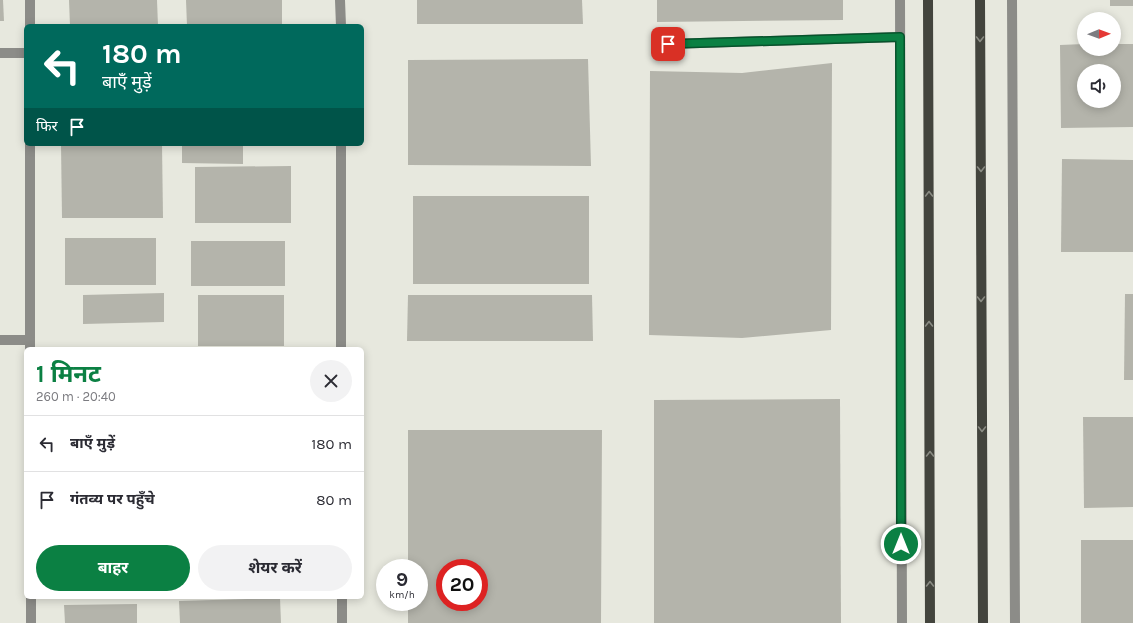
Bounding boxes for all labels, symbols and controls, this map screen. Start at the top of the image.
north arrow [1077,12,1121,56]
map controls [1077,12,1121,108]
pin [651,27,685,61]
icon: arrive [657,33,679,55]
one-way arrow [976,36,984,42]
text: 180 m [102,37,181,70]
icon: left [36,40,88,92]
button: sound [1077,64,1121,108]
text: बाएँ मुड़ें [102,71,152,93]
icon: arrive [66,116,88,138]
text: फिर [36,117,58,135]
one-way arrow [977,166,985,172]
one-way arrow [925,191,933,197]
one-way arrow [977,296,985,302]
one-way arrow [925,321,933,327]
text: 1 मिनट [36,360,101,388]
button: close [310,360,352,402]
text: 260 m · 20:40 [36,389,116,404]
one-way arrow [978,426,986,432]
icon: left [36,433,58,455]
text: बाएँ मुड़ें [70,434,115,452]
text: 180 m [311,435,352,453]
one-way arrow [926,451,934,457]
icon: arrive [36,489,58,511]
text: गंतव्य पर पहुँचे [70,490,155,508]
text: 80 m [316,491,352,509]
position arrow [880,523,922,565]
button: बाहर [36,545,190,591]
button: शेयर करें [198,545,352,591]
speed limit sign: 20 [436,559,488,611]
text: 9 [396,568,408,591]
one-way arrow [926,581,934,587]
text: km/h [389,589,415,601]

